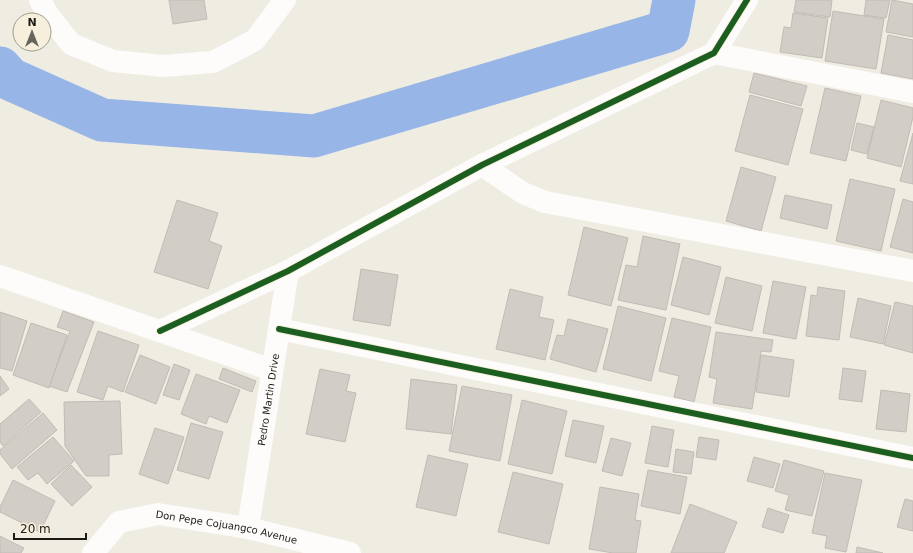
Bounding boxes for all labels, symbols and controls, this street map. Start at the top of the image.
north arrow [12,12,52,52]
text: N [27,16,37,29]
street label: Pedro Martin Drive [256,353,281,447]
street label: Don Pepe Cojuangco Avenue [155,509,298,546]
scale bar [14,515,86,541]
text: 20 m [20,522,51,536]

